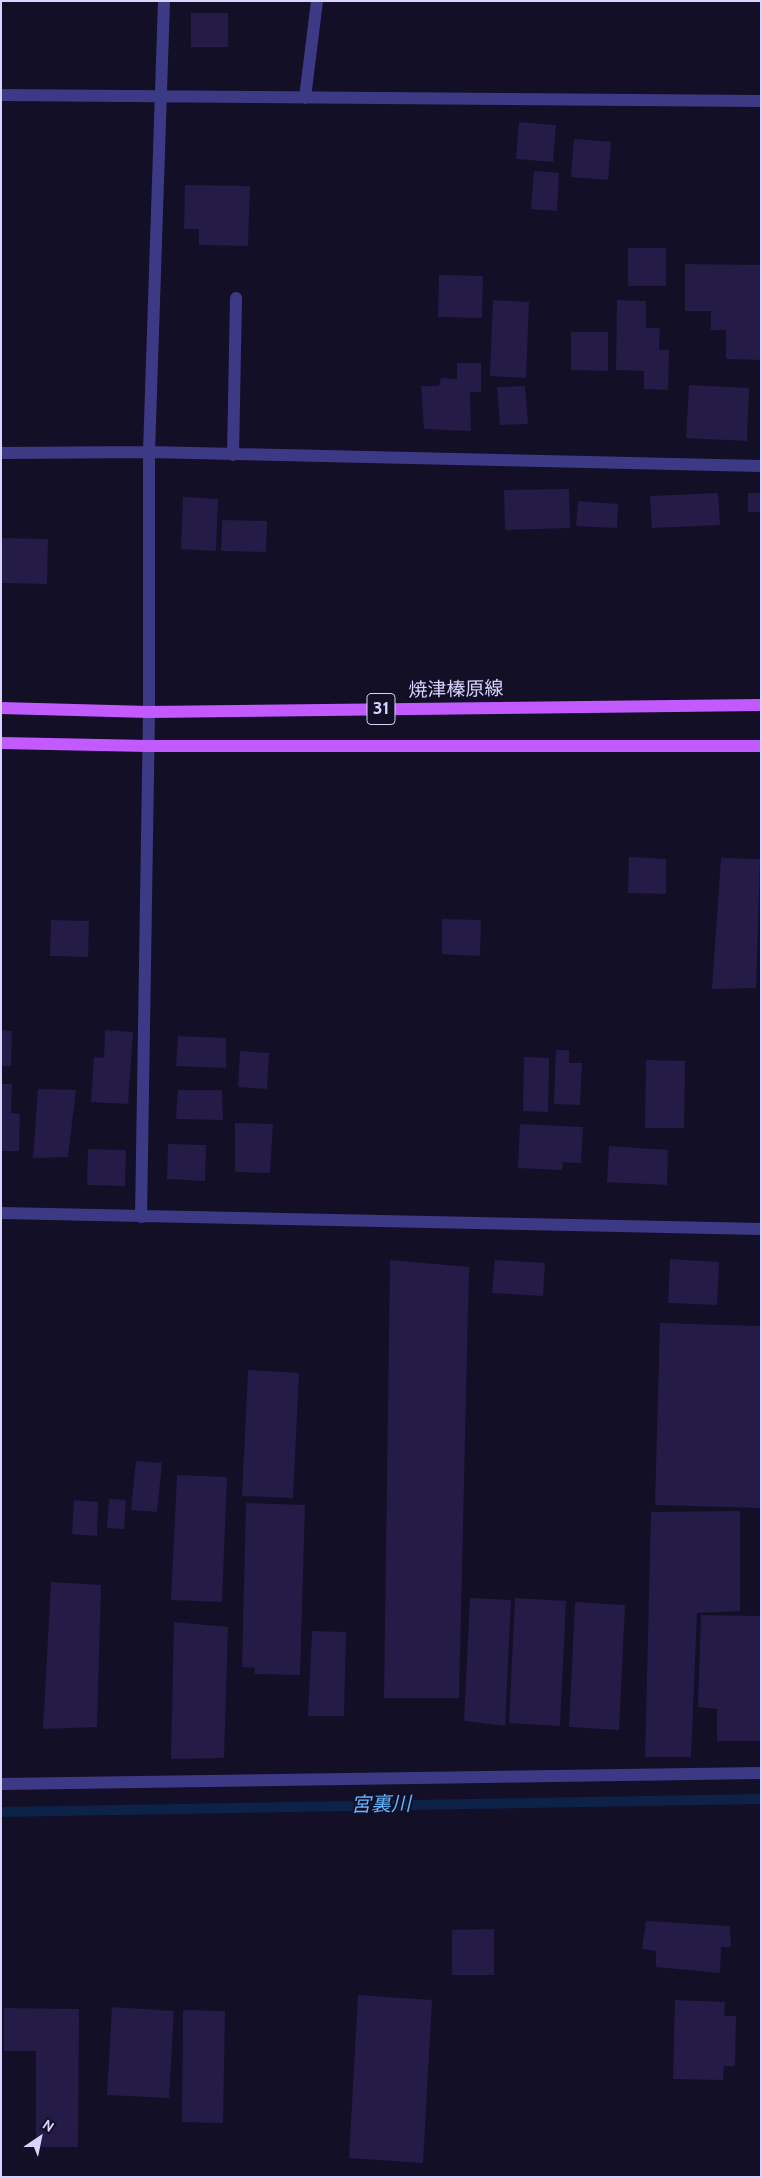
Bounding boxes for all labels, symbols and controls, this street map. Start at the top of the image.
street label: 焼津榛原線 [408,678,504,702]
road number: 31 [367,694,395,724]
water label: 宮裏川 [351,1792,411,1818]
north arrow [15,2113,65,2163]
text: N [39,2115,58,2136]

